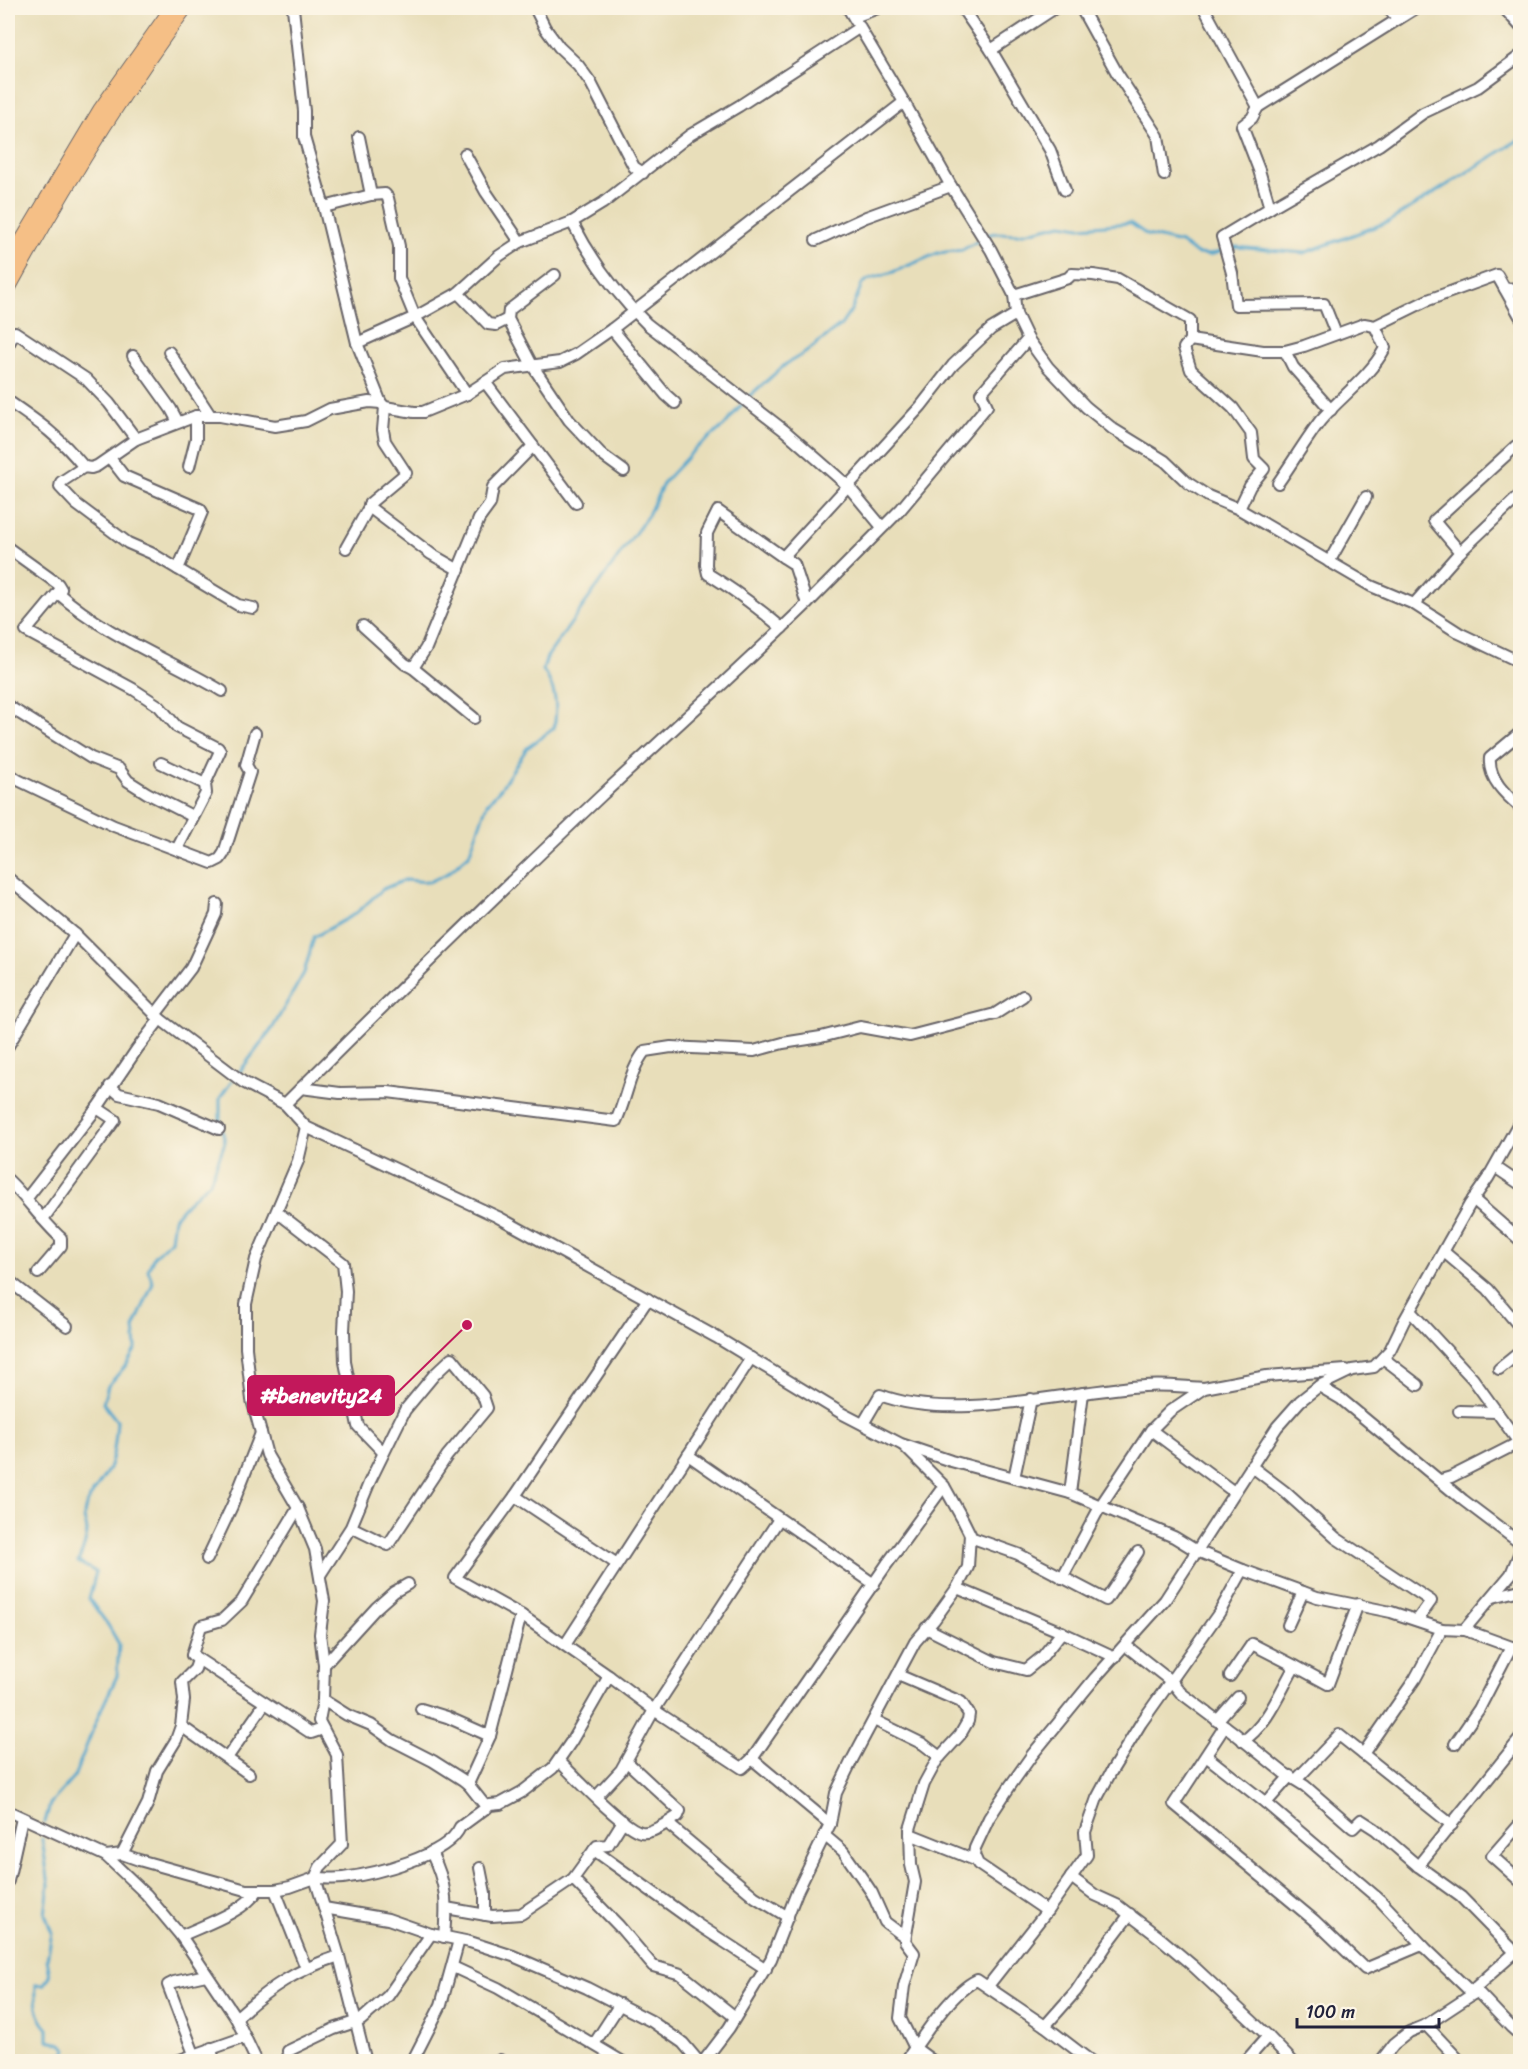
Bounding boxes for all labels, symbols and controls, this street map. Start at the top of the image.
callout: #benevity24 [248,1376,394,1415]
text: #benevity24 [260,1377,382,1415]
scale bar [1297,1991,1440,2029]
text: 100 m [1306,1996,1355,2028]

